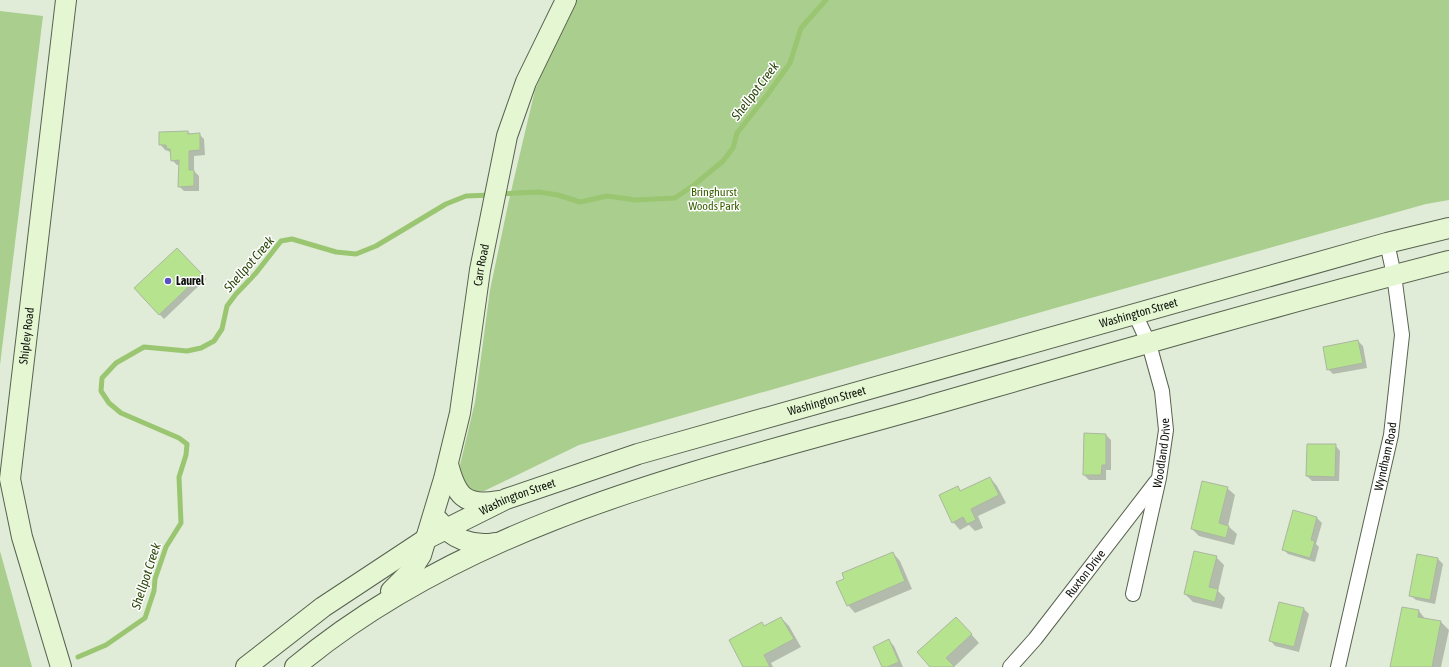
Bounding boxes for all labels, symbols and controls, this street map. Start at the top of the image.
water label: Shellpot Creek [728,59,782,124]
park label: Bringhurst Woods Park [688,185,740,213]
water label: Shellpot Creek [220,233,277,296]
street label: Carr Road [471,243,492,287]
place label: Laurel [176,274,205,288]
marker: Laurel [163,276,173,286]
street label: Washington Street [1098,295,1180,331]
street label: Shipley Road [16,307,37,365]
street label: Washington Street [786,383,868,419]
street label: Woodland Drive [1150,417,1173,489]
street label: Wyndham Road [1372,421,1399,492]
street label: Washington Street [477,475,558,518]
water label: Shellpot Creek [128,541,164,612]
street label: Ruxton Drive [1063,547,1108,600]

